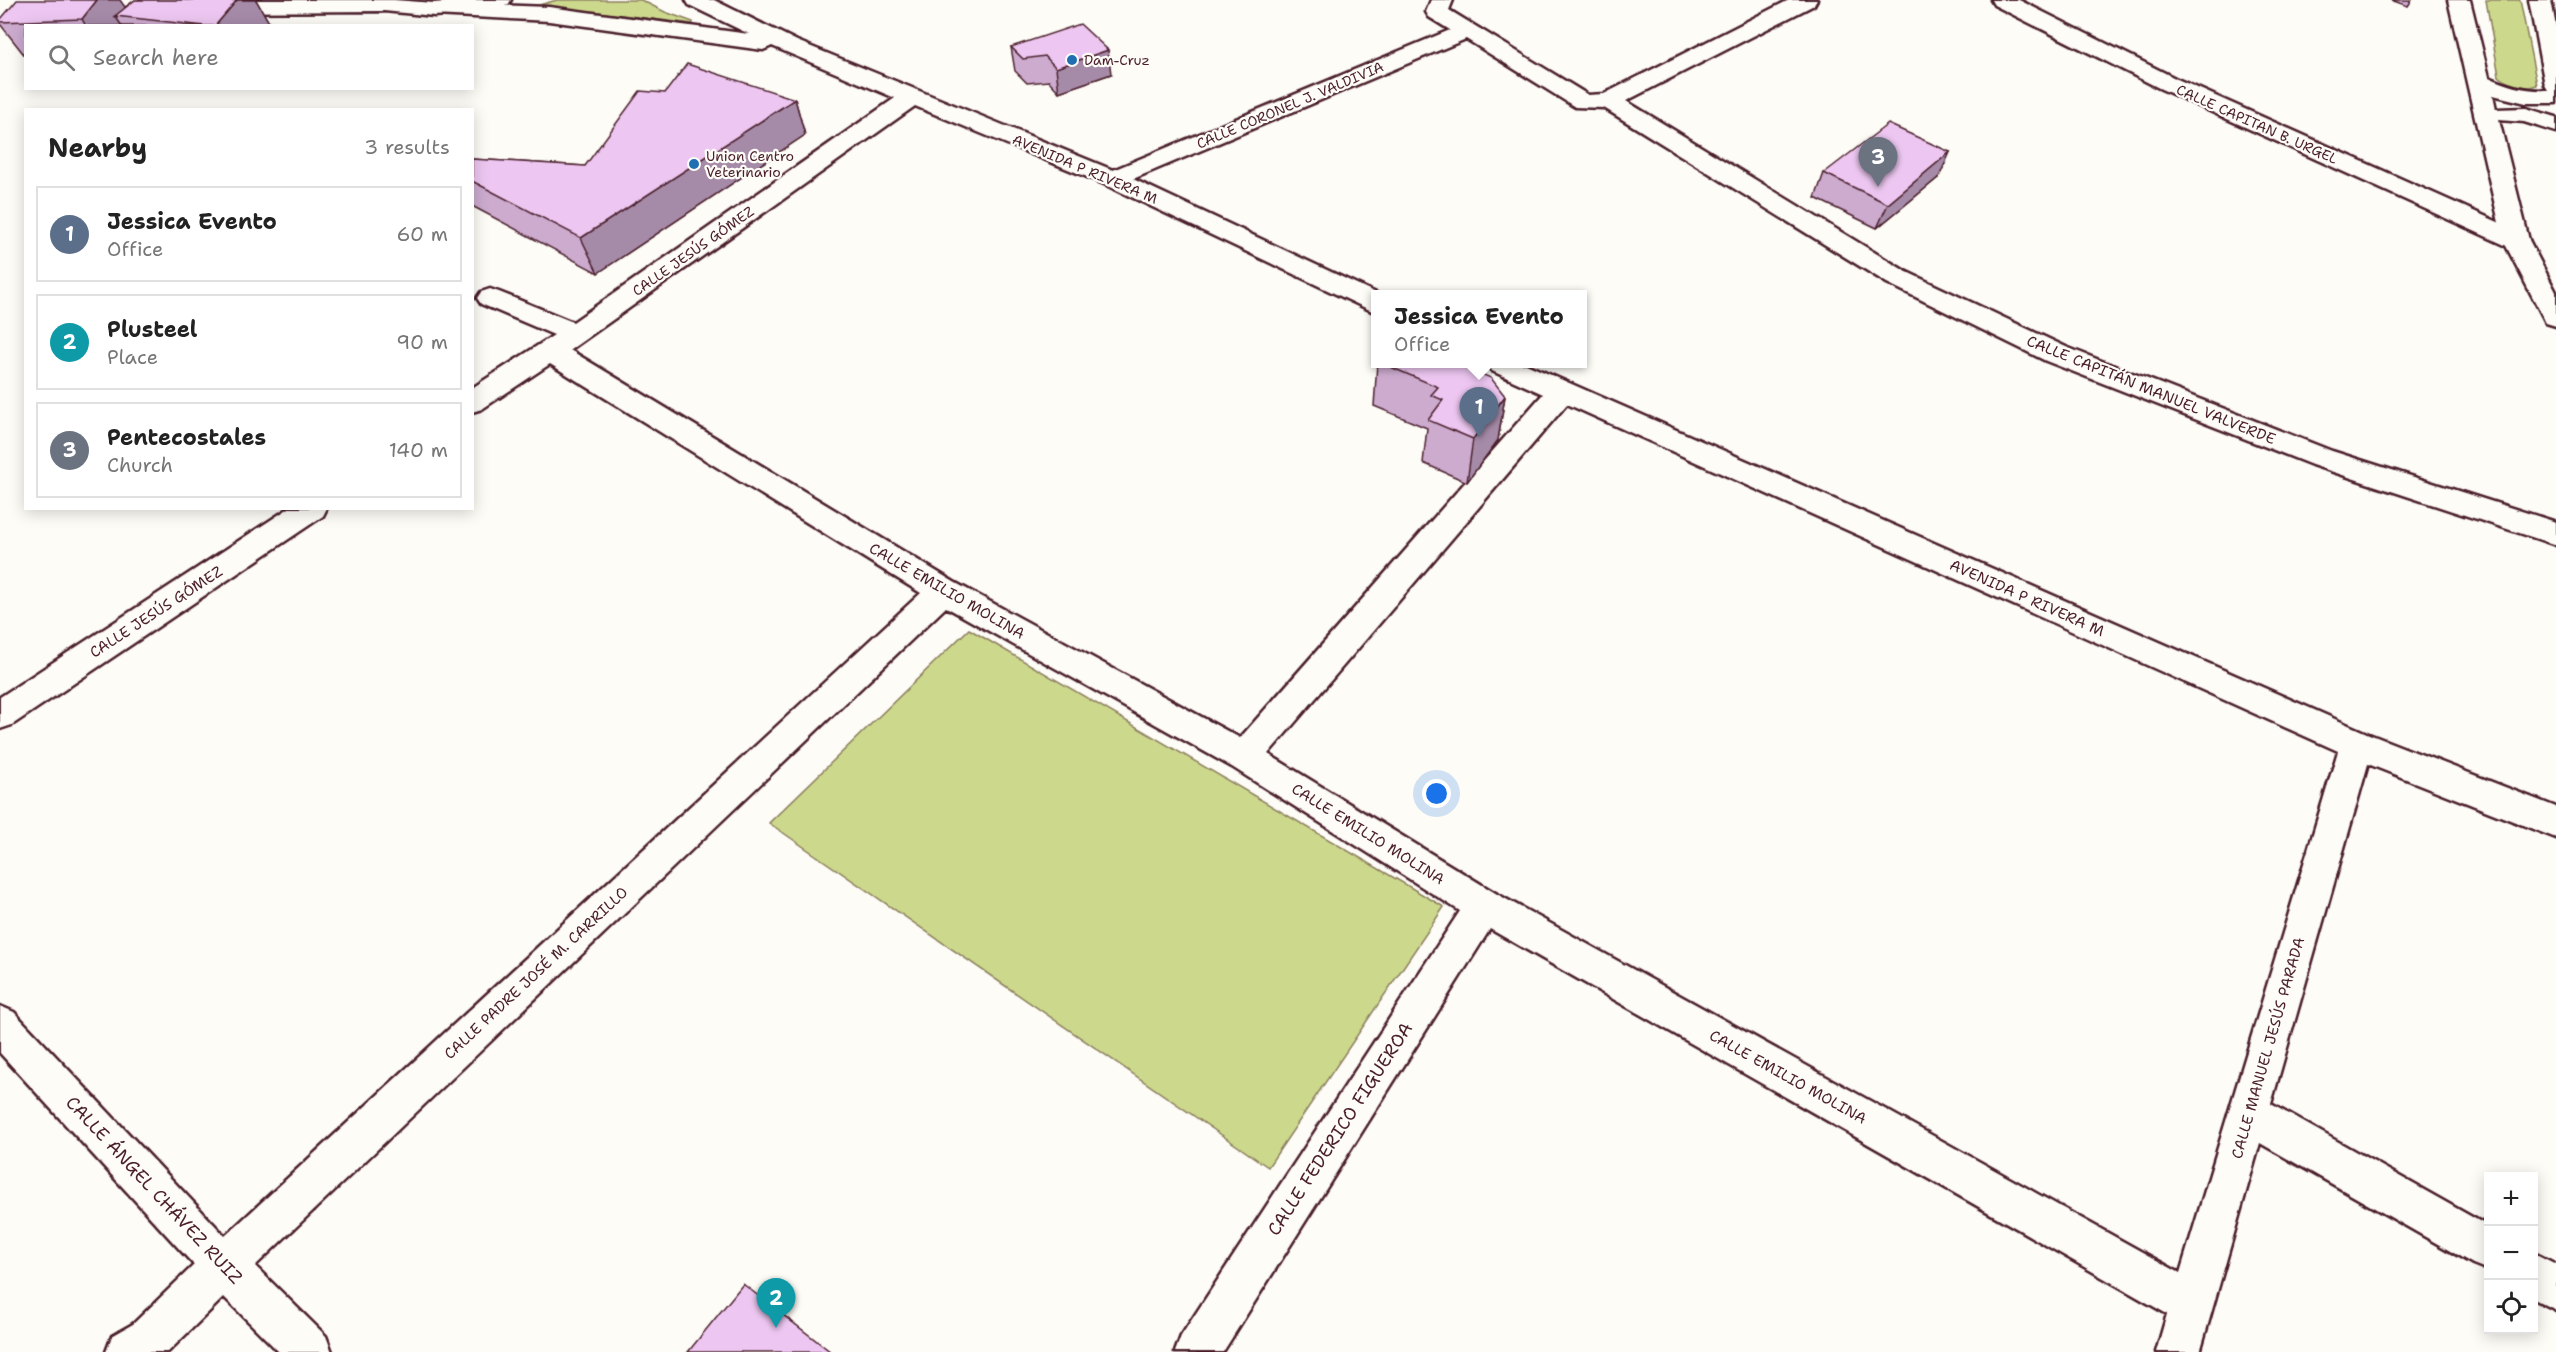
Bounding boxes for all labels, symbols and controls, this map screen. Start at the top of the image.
search box [24,24,474,90]
icon: search [45,41,78,74]
text: Search here [93,43,219,72]
place label: Dam-Cruz [1084,51,1150,69]
marker: Dam-Cruz [1065,53,1079,67]
street label: CALLE CORONEL J. VALDIVIA [1194,57,1386,153]
street label: CALLE CAPITAN B. URGEL [2173,80,2341,168]
text: Nearby [48,130,147,165]
street label: AVENIDA P RIVERA M [1010,130,1160,208]
text: 3 results [364,134,450,160]
pin: 3 [1858,138,1898,187]
place label: Union Centro Veterinario [706,147,794,181]
marker: Union Centro Veterinario [687,157,701,171]
street label: CALLE JESÚS GÓMEZ [629,202,758,300]
text: Jessica Evento [107,207,277,236]
text: 1 [65,221,74,247]
text: 60 m [396,221,448,247]
text: Office [107,236,163,262]
popup [1371,290,1587,368]
text: Jessica Evento [1394,302,1564,331]
text: Plusteel [107,315,198,344]
text: 2 [63,329,77,355]
text: 90 m [396,329,448,355]
street label: CALLE CAPITÁN MANUEL VALVERDE [2024,330,2279,449]
text: Office [1394,331,1450,357]
text: Place [107,344,158,370]
pin: 1 [1460,388,1498,437]
text: Pentecostales [107,423,266,452]
text: 3 [63,437,77,463]
text: 140 m [389,437,448,463]
text: Church [107,452,173,478]
street label: CALLE EMILIO MOLINA [865,538,1029,644]
street label: AVENIDA P RIVERA M [1947,555,2107,641]
street label: CALLE JESÚS GÓMEZ [85,561,226,662]
street label: CALLE EMILIO MOLINA [1288,779,1448,889]
your location [1422,779,1451,808]
street label: CALLE PADRE JOSÉ M. CARRILLO [439,882,632,1064]
street label: CALLE MANUEL JESÚS PARADA [2226,935,2309,1161]
street label: CALLE FEDERICO FIGUEROA [1262,1018,1418,1240]
street label: CALLE EMILIO MOLINA [1706,1025,1870,1129]
street label: CALLE ÁNGEL CHÁVEZ RUIZ [60,1091,248,1289]
map controls [2484,1172,2538,1334]
button: + [2484,1172,2538,1226]
button: − [2484,1226,2538,1280]
pin: 2 [756,1278,796,1328]
button: locate [2484,1280,2538,1334]

